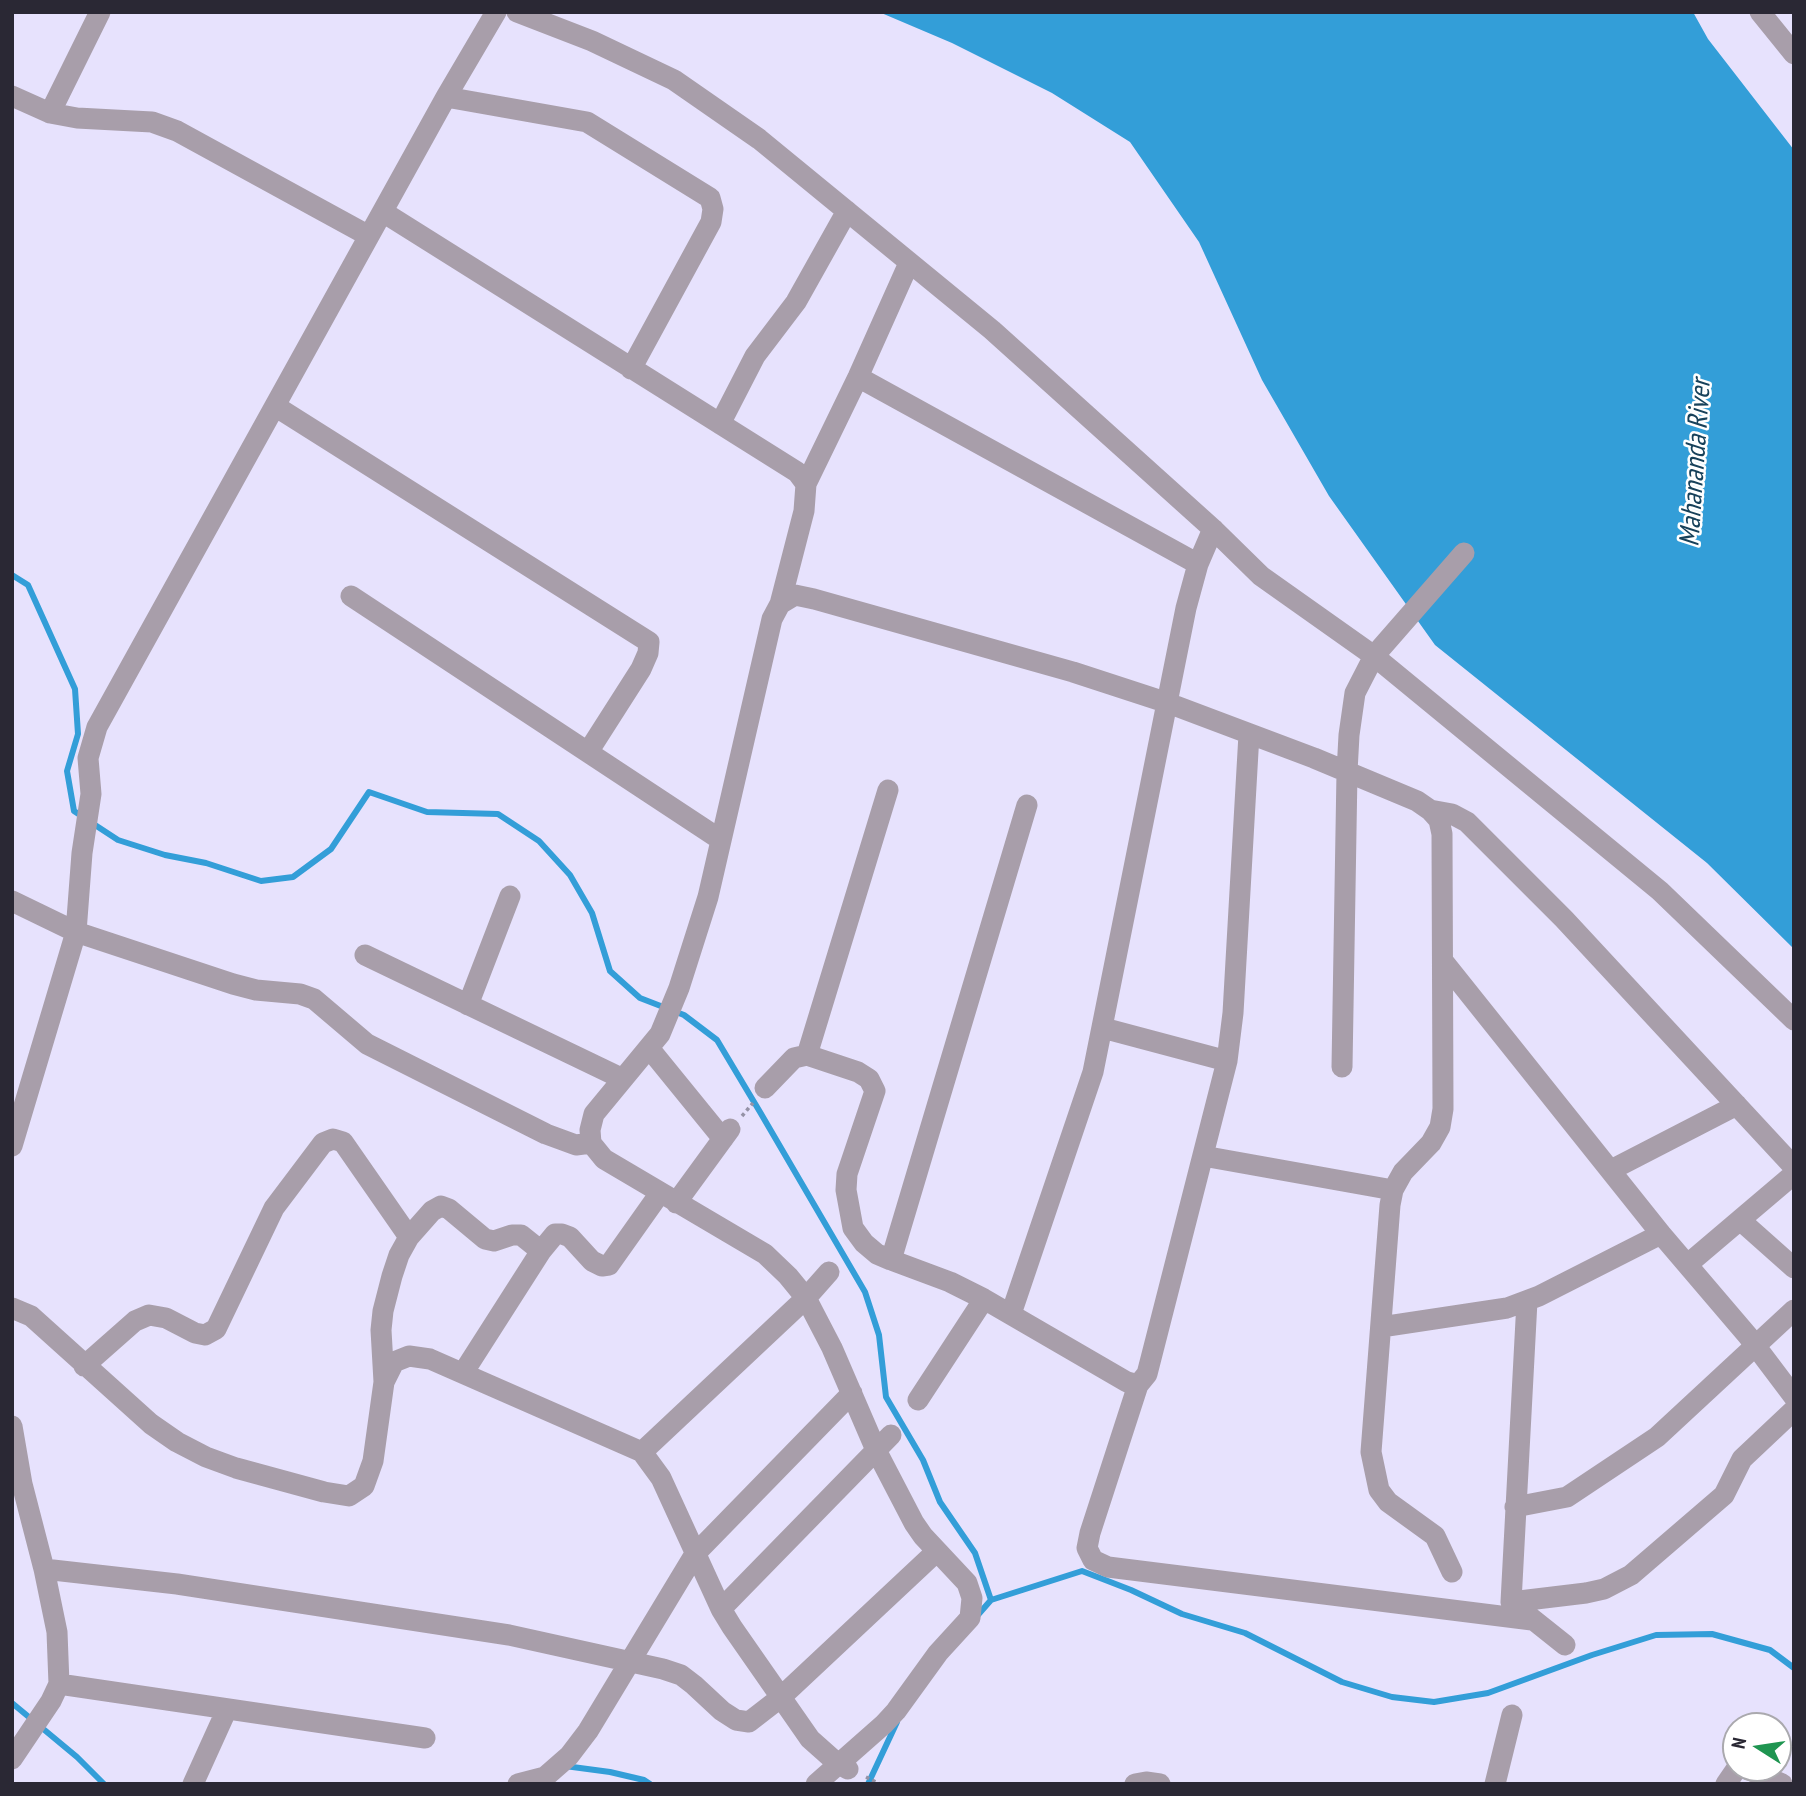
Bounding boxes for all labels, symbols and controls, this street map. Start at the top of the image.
water label: Mahananda River [1673,378,1719,548]
north arrow [1722,1712,1792,1782]
text: N [1726,1736,1751,1751]

